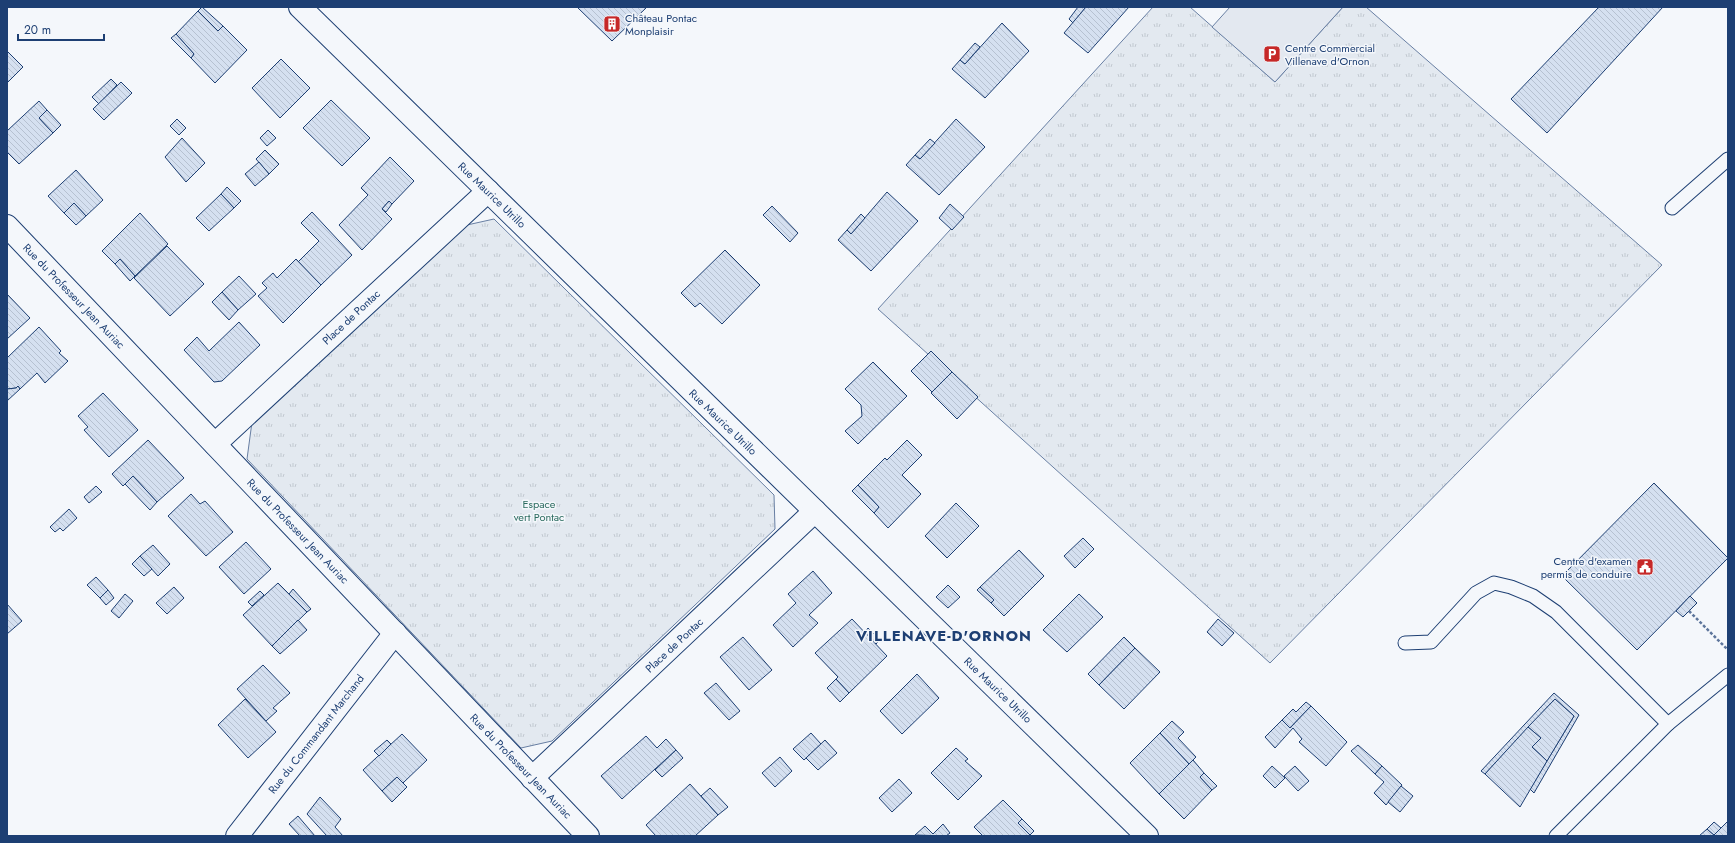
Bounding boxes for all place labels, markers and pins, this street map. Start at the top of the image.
place label: Château Pontac Monplaisir [625,10,697,39]
building icon: Château Pontac Monplaisir [602,14,622,34]
place label: Centre Commercial Villenave d'Ornon [1285,40,1375,69]
parking icon: Centre Commercial Villenave d'Ornon [1262,44,1282,64]
place label: Centre d'examen permis de conduire [1541,553,1632,582]
public building icon: Centre d'examen permis de conduire [1635,557,1655,577]

